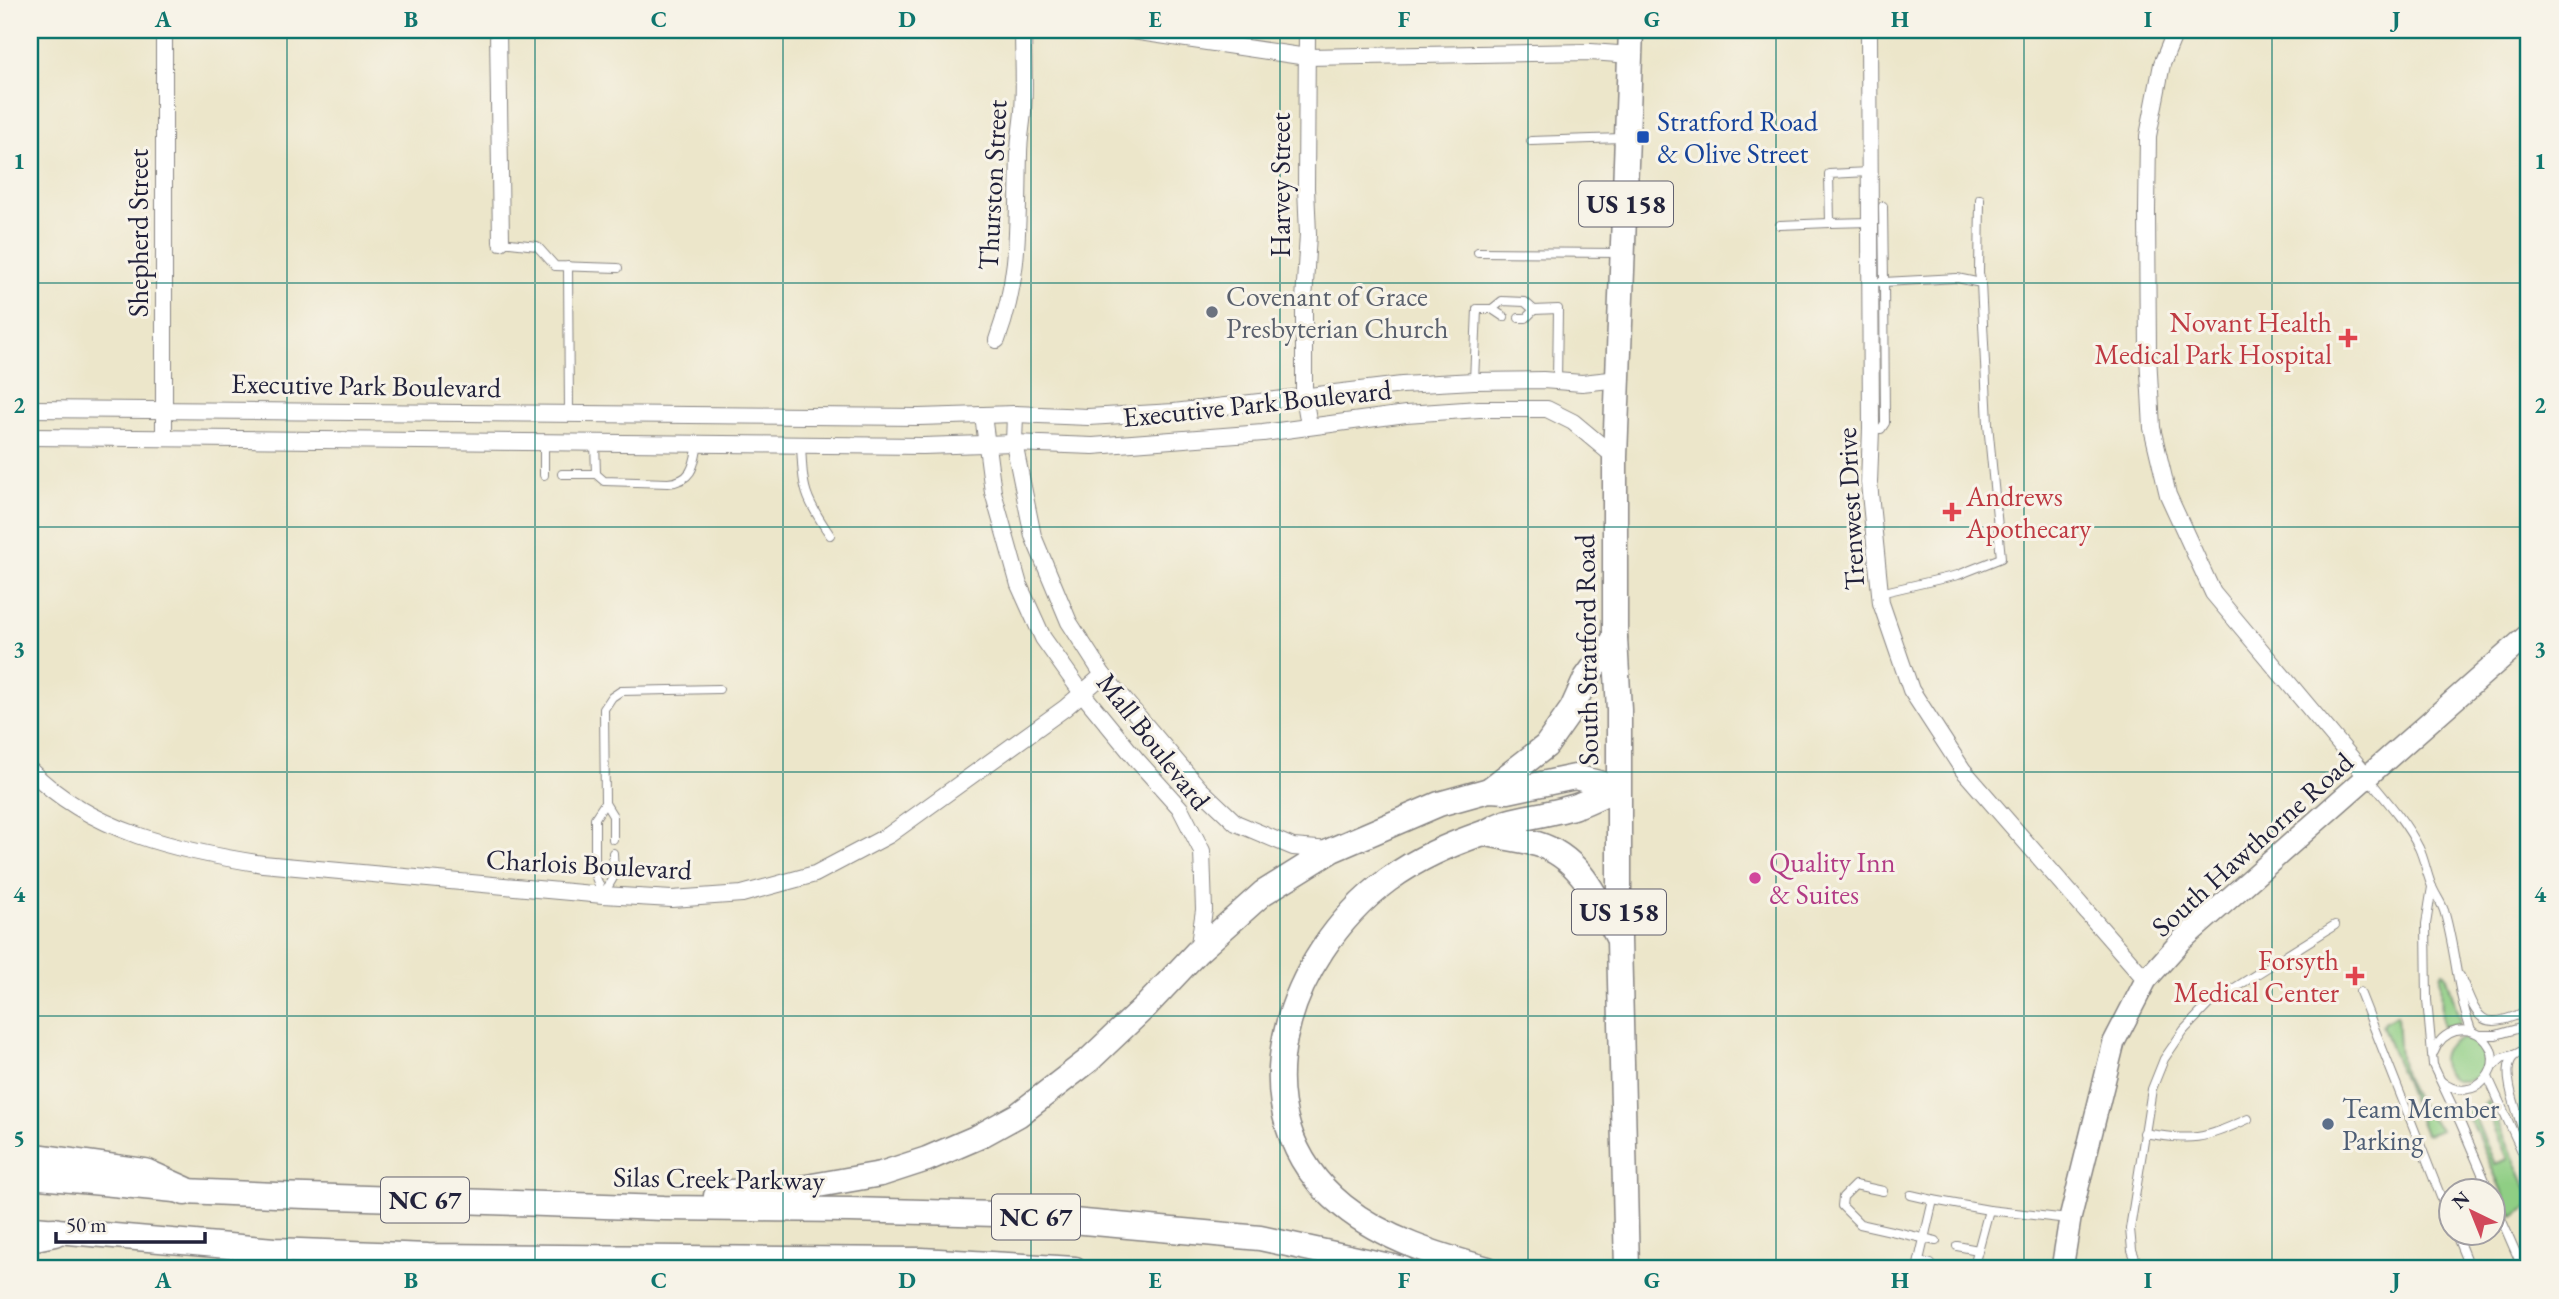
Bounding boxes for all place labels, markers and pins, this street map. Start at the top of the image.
place label: Stratford Road & Olive Street [1657,103,1819,171]
marker: Stratford Road & Olive Street [1635,129,1651,145]
place label: Covenant of Grace Presbyterian Church [1226,278,1448,346]
marker: Covenant of Grace Presbyterian Church [1204,304,1220,320]
place label: Novant Health Medical Park Hospital [2094,304,2332,372]
marker: Novant Health Medical Park Hospital [2338,328,2358,348]
place label: Andrews Apothecary [1965,478,2092,546]
marker: Andrews Apothecary [1944,504,1960,520]
place label: Quality Inn & Suites [1769,844,1896,912]
marker: Quality Inn & Suites [1747,870,1763,886]
place label: Forsyth Medical Center [2174,942,2340,1010]
marker: Forsyth Medical Center [2345,966,2365,986]
place label: Team Member Parking [2342,1090,2500,1158]
marker: Team Member Parking [2320,1116,2336,1132]

